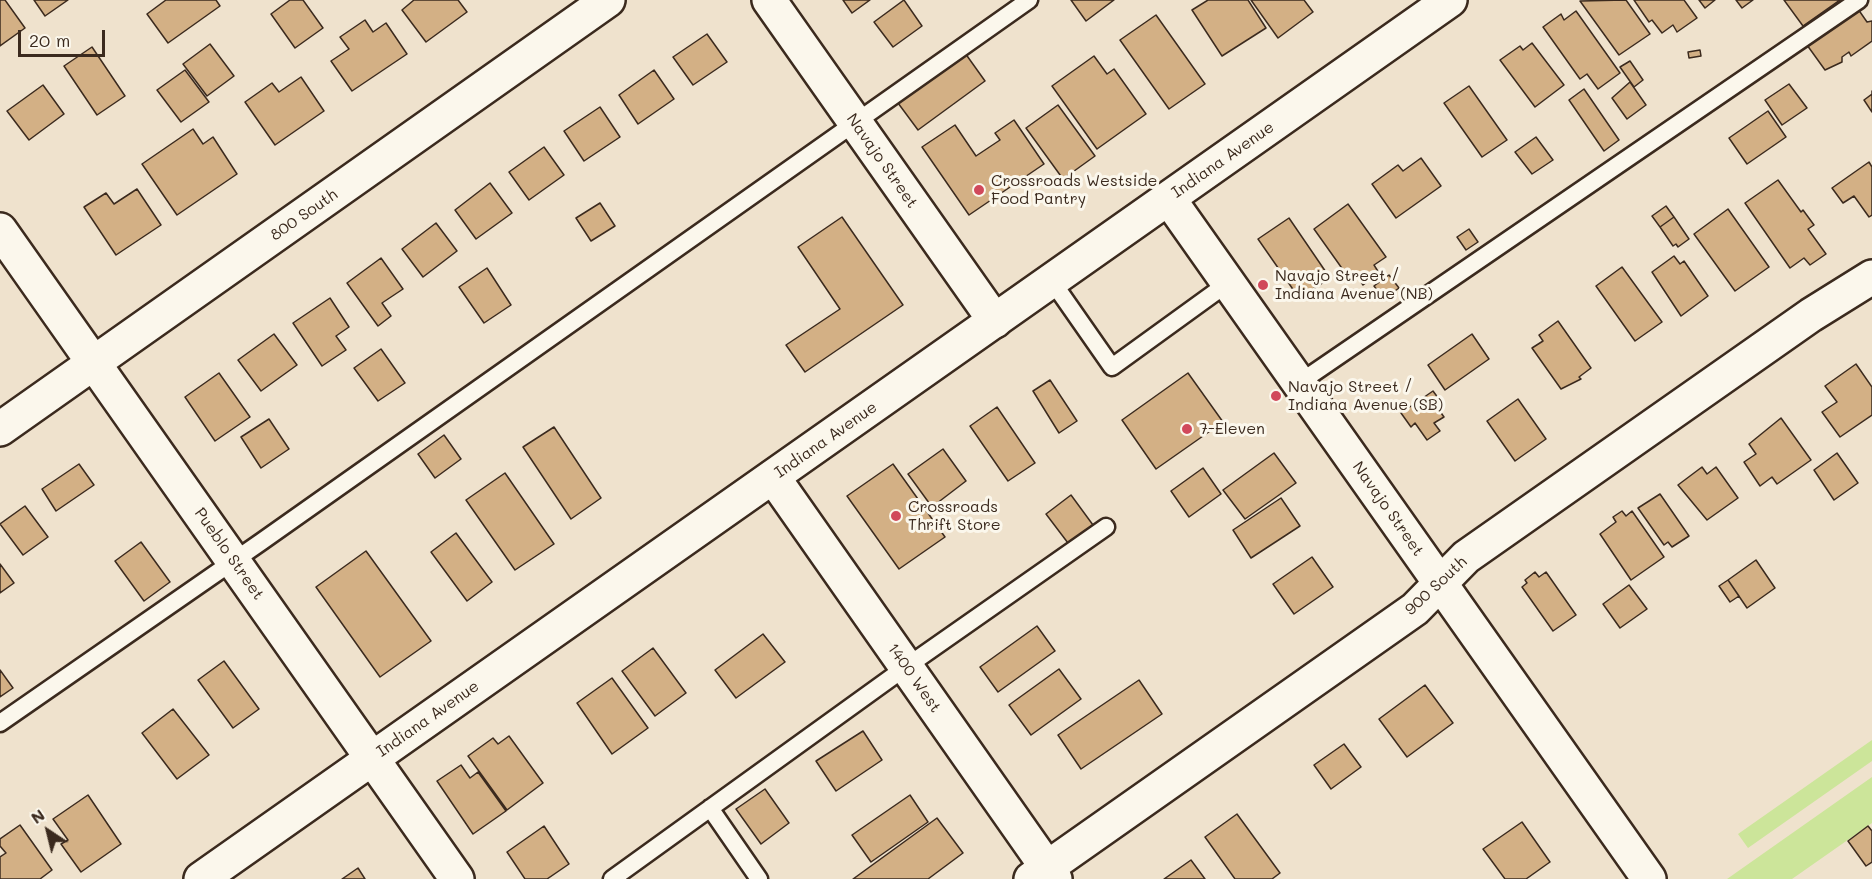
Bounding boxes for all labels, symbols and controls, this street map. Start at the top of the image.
scale bar [21,18,108,56]
text: 20 m [29,28,70,52]
street label: Navajo Street [842,110,922,212]
street label: Indiana Avenue [1168,118,1278,202]
place label: Crossroads Westside Food Pantry [991,171,1158,209]
marker: Crossroads Westside Food Pantry [972,183,986,197]
street label: 800 South [267,185,341,245]
place label: Navajo Street / Indiana Avenue (NB) [1275,266,1433,304]
marker: Navajo Street / Indiana Avenue (NB) [1256,278,1270,292]
place label: Navajo Street / Indiana Avenue (SB) [1288,377,1443,415]
marker: Navajo Street / Indiana Avenue (SB) [1269,389,1283,403]
street label: Indiana Avenue [771,398,881,482]
place label: 7-Eleven [1199,419,1265,439]
marker: 7-Eleven [1180,422,1194,436]
street label: Navajo Street [1348,458,1428,560]
place label: Crossroads Thrift Store [908,497,1001,535]
street label: Pueblo Street [190,504,268,604]
marker: Crossroads Thrift Store [889,509,903,523]
street label: 900 South [1401,553,1471,619]
street label: 1400 West [883,640,945,716]
street label: Indiana Avenue [373,677,483,761]
north arrow [18,801,78,861]
text: N [26,804,48,828]

